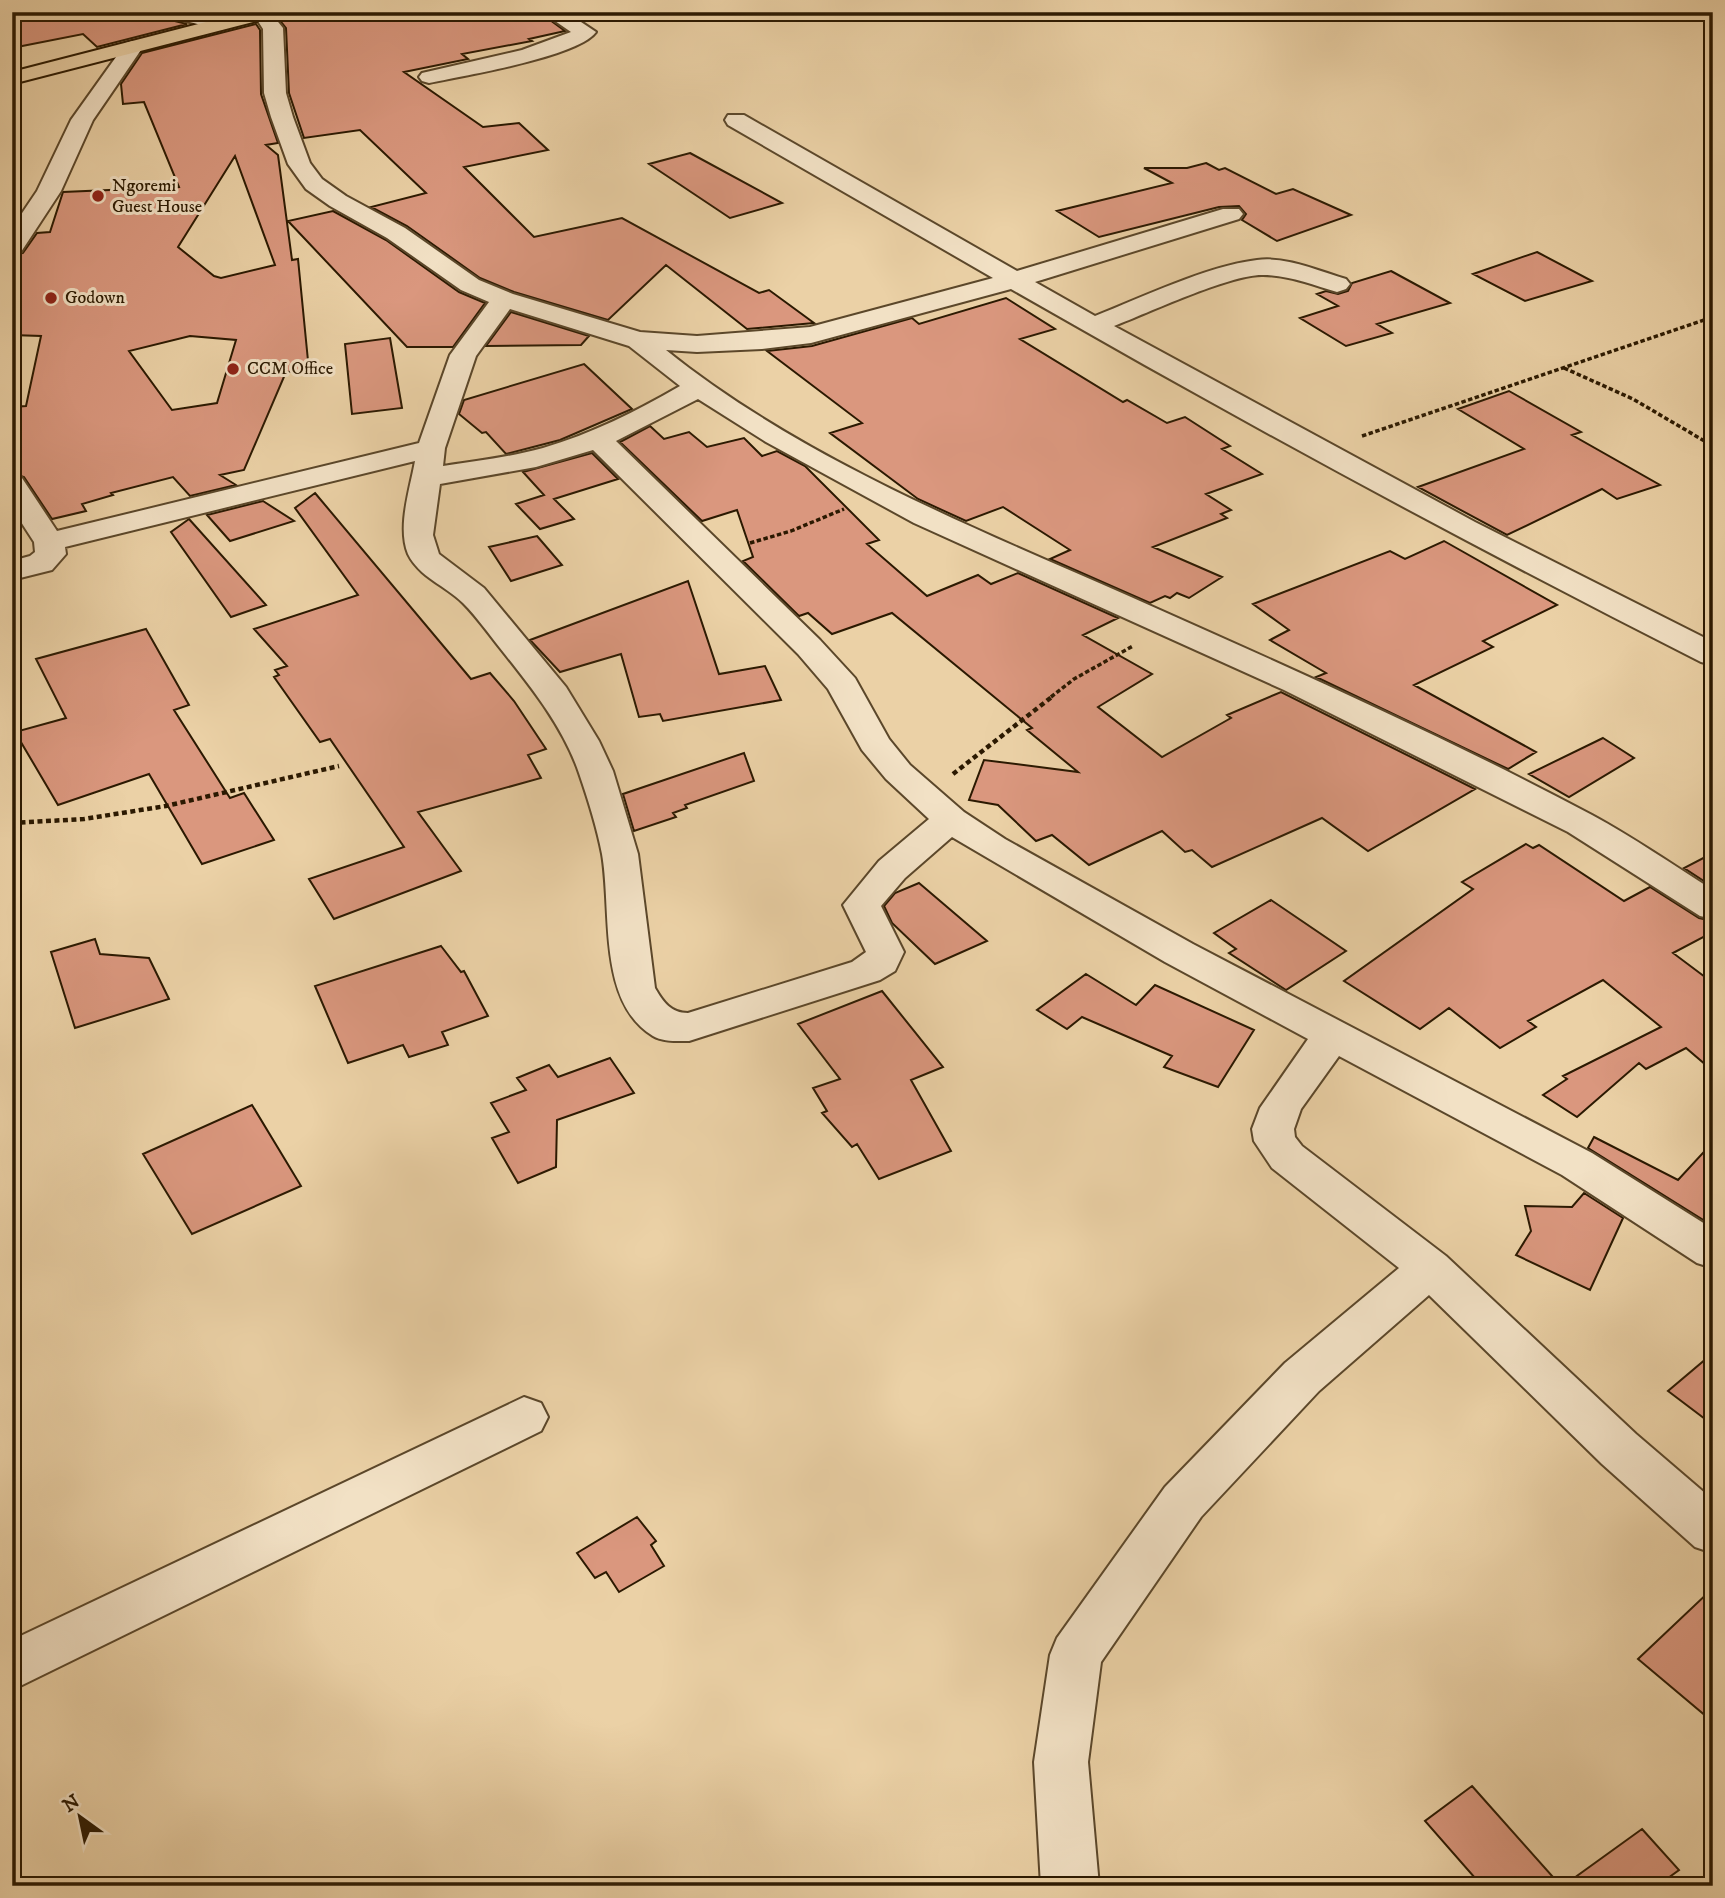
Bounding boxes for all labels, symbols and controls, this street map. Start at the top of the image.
place label: Ngoremi Guest House [112,175,202,218]
marker: Ngoremi Guest House [90,188,106,204]
place label: Godown [65,287,126,309]
marker: Godown [43,290,59,306]
place label: CCM Office [247,358,333,380]
marker: CCM Office [225,361,241,377]
north arrow [46,1783,116,1853]
text: N [59,1790,85,1818]

